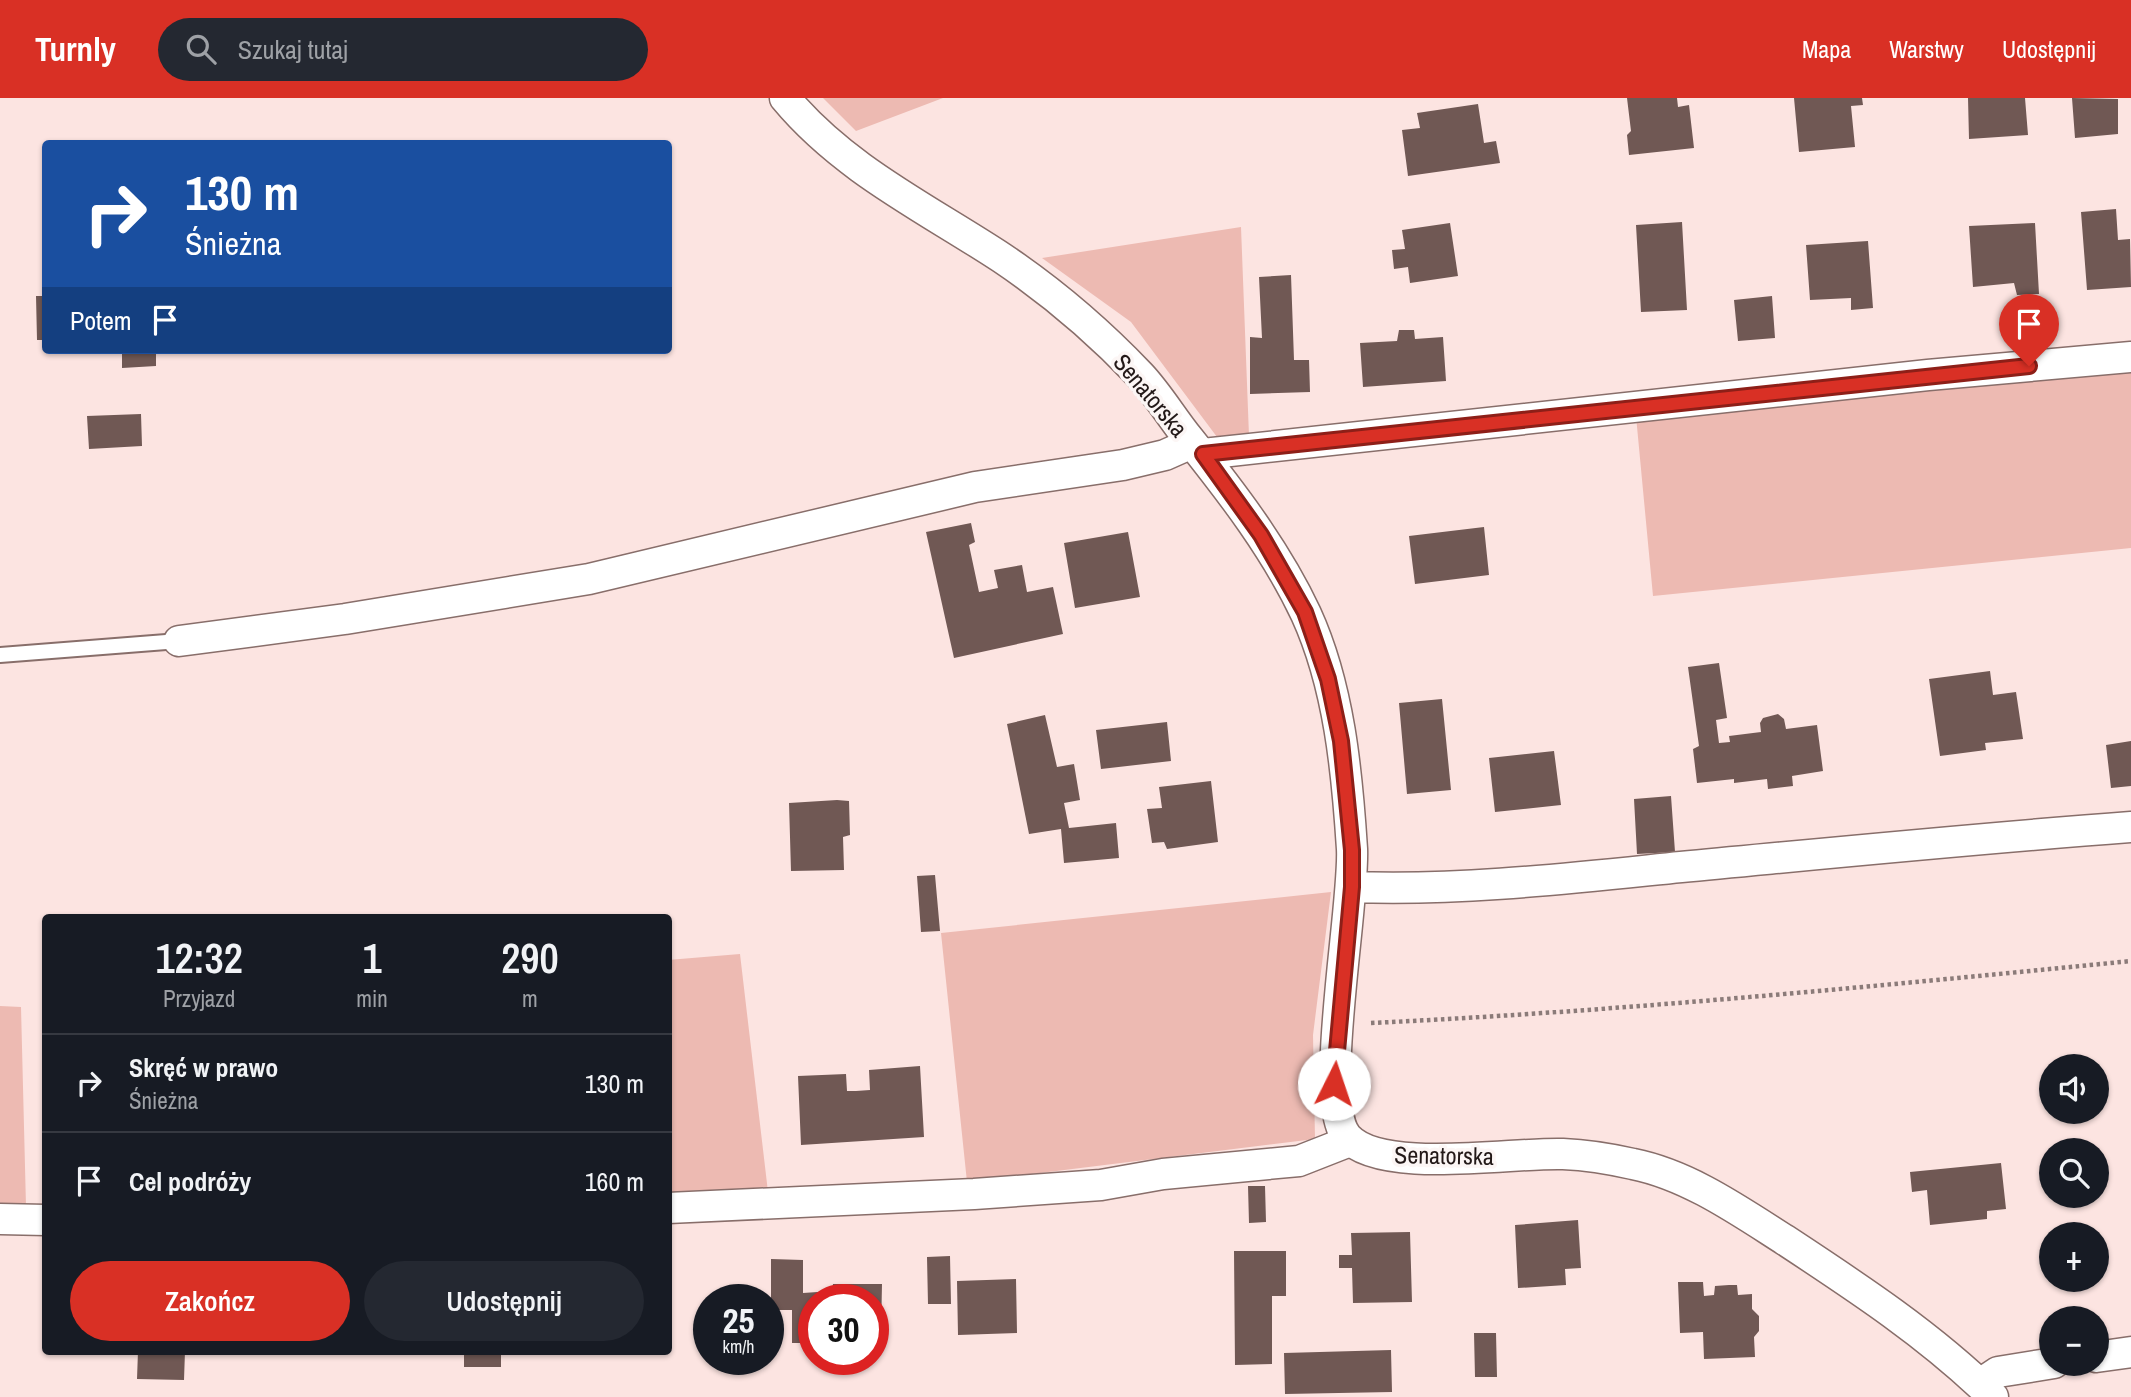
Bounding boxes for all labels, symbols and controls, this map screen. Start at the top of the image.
search box [158,18,648,81]
text: Turnly [35,27,116,71]
icon: search [182,30,220,68]
text: Szukaj tutaj [238,32,348,67]
text: Mapa [1802,33,1851,65]
text: Warstwy [1889,33,1964,65]
text: Udostępnij [2002,33,2096,65]
text: 130 m [185,159,299,225]
icon: right [70,168,161,259]
text: Śnieżna [185,222,281,265]
pin [1999,294,2059,366]
icon: arrive [146,301,184,339]
text: Potem [70,303,132,338]
icon: arrive [2010,305,2048,343]
street label: Senatorska [1107,347,1195,443]
text: 12:32 [155,930,243,986]
text: 1 [362,930,382,986]
text: 290 [501,930,559,986]
text: Przyjazd [163,983,235,1014]
text: min [356,983,388,1014]
text: m [522,983,538,1014]
position arrow [1297,1047,1371,1121]
text: Skręć w prawo [129,1050,278,1085]
map controls [2039,1054,2109,1376]
button: sound [2039,1054,2109,1124]
icon: right [70,1064,108,1102]
text: 130 m [585,1066,644,1101]
text: Śnieżna [129,1085,198,1116]
street label: Senatorska [1394,1138,1494,1172]
button: search [2039,1138,2109,1208]
icon: arrive [70,1162,108,1200]
text: Cel podróży [129,1164,251,1199]
text: 160 m [585,1164,644,1199]
button: + [2039,1222,2109,1292]
button: Zakończ [70,1261,350,1341]
button: Udostępnij [364,1261,644,1341]
speed limit sign: 30 [798,1284,889,1375]
text: 25 [723,1297,754,1344]
button: − [2039,1306,2109,1376]
text: km/h [723,1334,755,1359]

